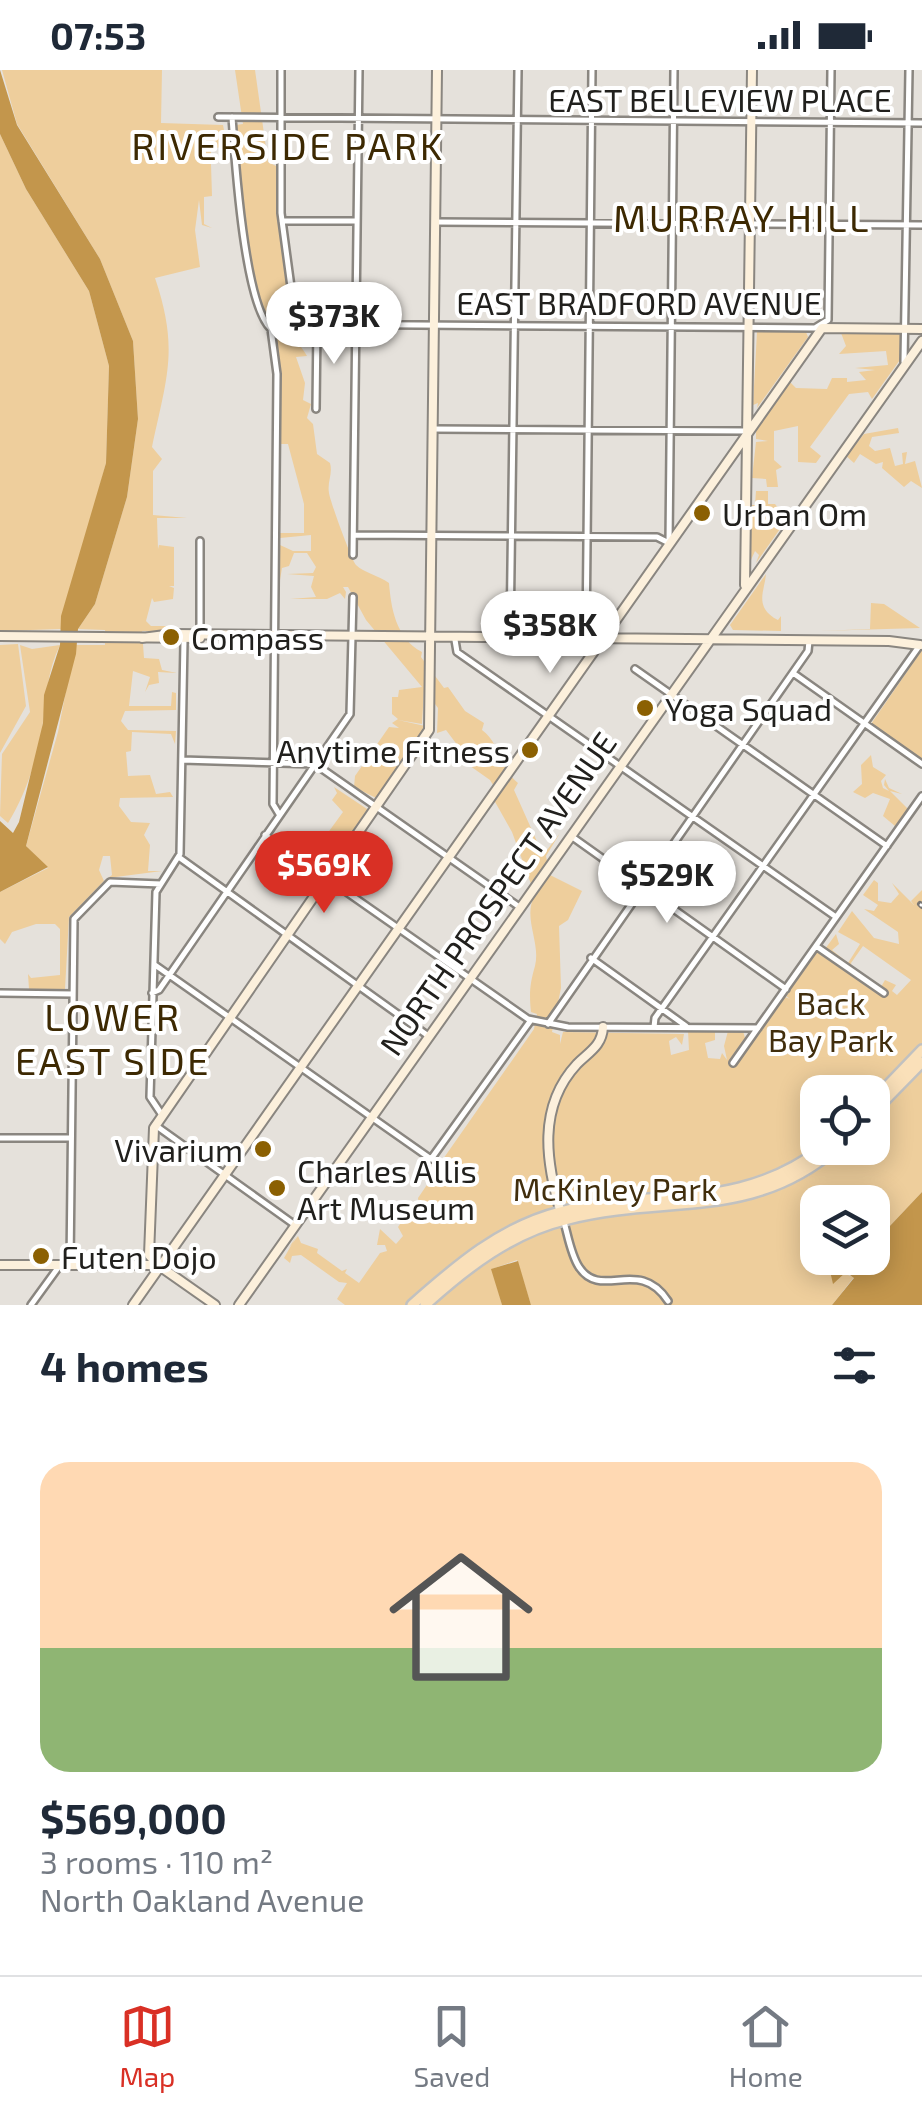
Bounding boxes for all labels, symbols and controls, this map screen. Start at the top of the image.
text: 07:53 [50,12,146,58]
street label: EAST BELLEVIEW PLACE [548,80,892,118]
district label: RIVERSIDE PARK [131,122,445,168]
district label: MURRAY HILL [613,194,871,240]
pin: $373K [264,282,404,367]
street label: EAST BRADFORD AVENUE [456,283,822,321]
text: $373K [288,295,380,333]
place label: Urban Om [722,494,867,532]
marker: Urban Om [691,502,713,524]
pin: $358K [480,591,620,676]
text: $358K [503,604,597,642]
place label: Compass [191,618,324,656]
marker: Compass [160,626,182,648]
place label: Yoga Squad [665,689,832,727]
marker: Yoga Squad [634,697,656,719]
street label: NORTH PROSPECT AVENUE [371,724,623,1062]
place label: Anytime Fitness [276,731,510,769]
marker: Anytime Fitness [519,739,541,761]
pin: $569K [254,831,394,916]
pin: $529K [597,841,737,926]
text: $569K [277,844,371,882]
text: $529K [620,854,714,892]
park label: Back Bay Park [768,983,894,1058]
district label: LOWER EAST SIDE [15,993,211,1083]
map controls [800,1075,890,1275]
button: locate [800,1075,890,1165]
place label: Vivarium [114,1130,243,1168]
marker: Vivarium [252,1138,274,1160]
place label: Charles Allis Art Museum [297,1151,477,1226]
park label: McKinley Park [513,1169,717,1207]
marker: Charles Allis Art Museum [266,1177,288,1199]
button: layers [800,1185,890,1275]
place label: Futen Dojo [61,1237,217,1276]
marker: Futen Dojo [30,1245,52,1267]
icon: filters [827,1338,882,1393]
text: 4 homes [40,1340,209,1390]
icon: home [371,1527,551,1707]
text: $569,000 [40,1792,227,1842]
text: 3 rooms · 110 m² [40,1842,273,1880]
text: North Oakland Avenue [40,1880,364,1918]
tab: Map [119,1999,175,2093]
tab: Saved [414,1999,490,2093]
tab: Home [729,1999,803,2093]

